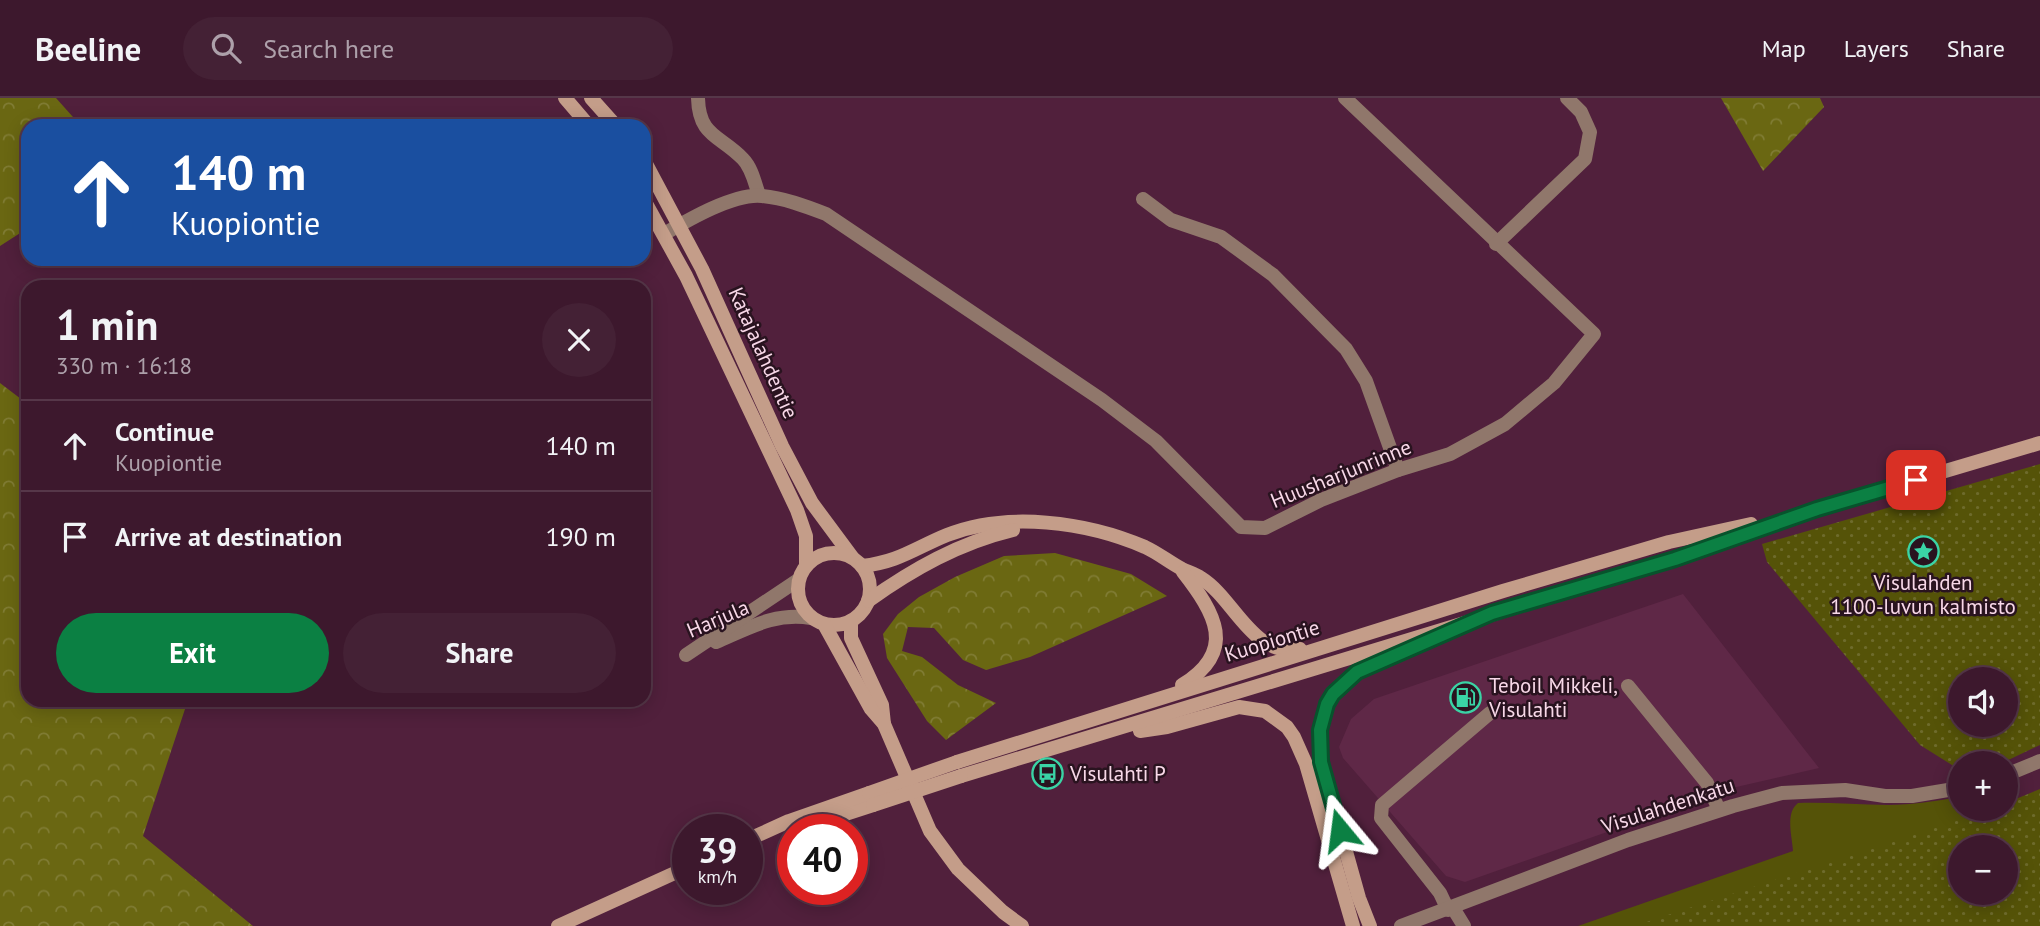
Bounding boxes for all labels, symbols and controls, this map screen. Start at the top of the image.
search box [183,17,673,80]
text: Beeline [35,27,141,70]
icon: search [207,29,245,67]
text: Search here [263,32,394,65]
text: Map [1762,33,1806,64]
text: Layers [1844,33,1909,64]
text: Share [1947,33,2005,64]
text: 140 m [171,140,306,204]
icon: ahead [56,147,147,238]
text: Kuopiontie [171,202,320,244]
street label: Katajalahdentie [722,283,804,423]
text: 1 min [56,297,158,352]
button: close [542,303,616,377]
text: 330 m · 16:18 [56,351,192,380]
text: Continue [115,415,214,448]
icon: ahead [56,427,94,465]
text: 140 m [545,429,616,462]
street label: Huusharjunrinne [1266,433,1415,514]
text: Kuopiontie [115,448,222,477]
pin [1886,450,1946,510]
icon: arrive [1897,461,1935,499]
icon: arrive [56,518,94,556]
text: Arrive at destination [115,520,342,553]
text: 190 m [545,520,616,553]
place icon: Visulahden 1100-luvun kalmisto [1906,534,1940,568]
place label: Visulahden 1100-luvun kalmisto [1830,569,2016,620]
street label: Harjula [683,593,753,644]
button: Exit [56,613,329,693]
button: Share [343,613,616,693]
street label: Kuopiontie [1221,613,1323,668]
map controls [1948,667,2018,905]
button: sound [1948,667,2018,737]
place label: Teboil Mikkeli, Visulahti [1488,672,1618,723]
fuel station icon: Teboil Mikkeli, Visulahti [1449,681,1483,715]
button: + [1948,751,2018,821]
bus stop icon: Visulahti P [1030,757,1064,791]
place label: Visulahti P [1069,760,1166,787]
street label: Visulahdenkatu [1597,771,1738,840]
position arrow [1303,793,1377,867]
speed limit sign: 40 [777,814,868,905]
text: 39 [698,827,737,873]
button: − [1948,835,2018,905]
text: km/h [698,865,737,888]

